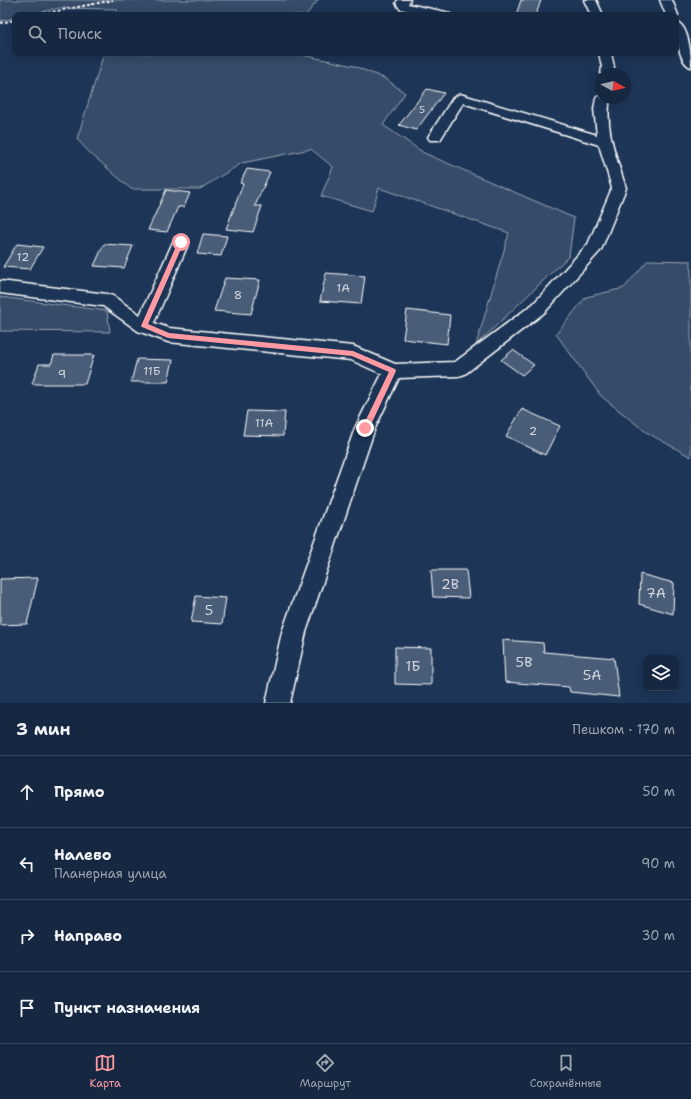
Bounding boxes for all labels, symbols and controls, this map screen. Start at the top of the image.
search box [12,12,679,56]
icon: search [26,23,48,45]
text: Поиск [58,24,102,44]
north arrow [595,68,631,104]
house number: 5 [419,103,425,116]
route start [172,233,190,251]
house number: 12 [17,249,29,265]
house number: 1А [336,280,350,296]
house number: 8 [234,287,242,303]
house number: 11Б [143,363,161,379]
house number: 9 [58,366,66,382]
house number: 11А [255,415,273,431]
route end [356,419,374,437]
house number: 2 [529,423,537,439]
house number: 2В [441,575,459,593]
house number: 7А [646,584,666,602]
house number: 5 [205,601,213,619]
house number: 5В [516,653,532,671]
map controls [643,655,679,691]
button: layers [643,655,679,691]
house number: 1Б [405,657,421,675]
house number: 5А [583,666,601,684]
text: 3 мин [16,718,71,740]
text: Пешком · 170 m [572,721,675,738]
icon: ahead [16,781,38,803]
text: Прямо [54,782,104,802]
text: 50 m [642,783,675,800]
text: Налево [54,845,112,865]
icon: left [16,853,38,875]
text: 90 m [641,855,675,872]
text: Планерная улица [54,865,167,882]
icon: right [16,925,38,947]
text: Направо [54,926,122,946]
text: 30 m [641,927,675,944]
icon: arrive [16,997,38,1019]
text: Пункт назначения [54,998,200,1018]
tab: Карта [89,1052,121,1091]
tab: Маршрут [300,1052,351,1091]
tab: Сохранённые [530,1052,602,1091]

